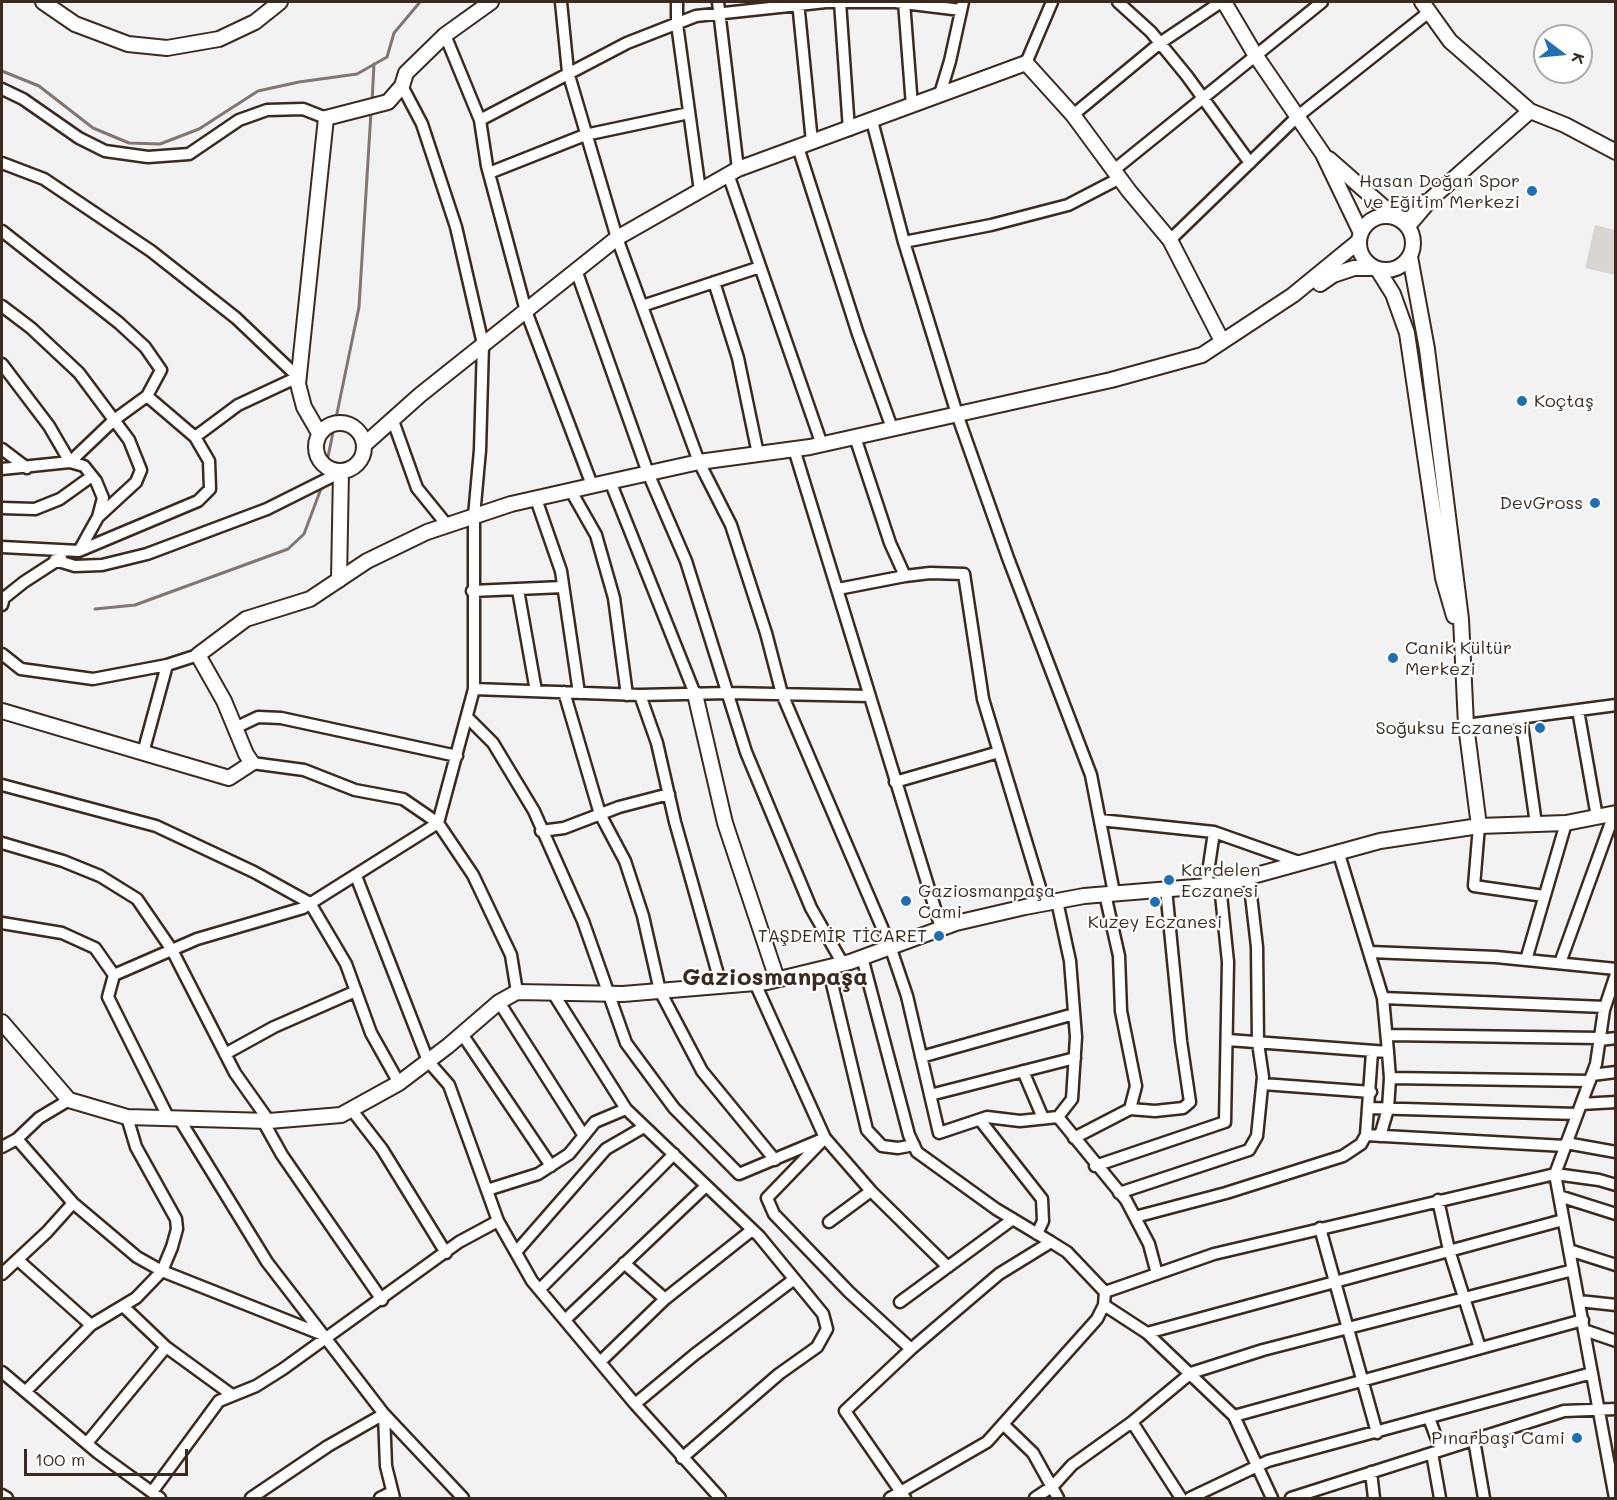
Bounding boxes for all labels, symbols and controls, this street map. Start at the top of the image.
north arrow [1533,24,1593,84]
text: K [1567,51,1590,67]
place label: Hasan Doğan Spor ve Eğitim Merkezi [1359,170,1520,213]
marker: Hasan Doğan Spor ve Eğitim Merkezi [1525,184,1539,198]
place label: Koçtaş [1534,390,1594,412]
marker: Koçtaş [1515,394,1529,408]
place label: DevGross [1499,492,1583,514]
marker: DevGross [1588,496,1602,510]
place label: Canik Kültür Merkezi [1405,637,1512,680]
marker: Canik Kültür Merkezi [1386,651,1400,665]
place label: Soğuksu Eczanesi [1376,717,1528,739]
marker: Soğuksu Eczanesi [1533,721,1547,735]
place label: Kardelen Eczanesi [1181,859,1260,902]
marker: Kardelen Eczanesi [1162,873,1176,887]
place label: Gaziosmanpaşa Cami [918,880,1055,922]
marker: Gaziosmanpaşa Cami [899,894,913,908]
marker: Kuzey Eczanesi [1148,895,1162,909]
place label: Kuzey Eczanesi [1088,911,1222,933]
place label: TAŞDEMİR TİCARET [758,925,927,947]
marker: TAŞDEMİR TİCARET [932,929,946,943]
district label: Gaziosmanpaşa [682,964,868,992]
place label: Pınarbaşı Cami [1431,1427,1565,1449]
marker: Pınarbaşı Cami [1570,1431,1584,1445]
scale bar [27,1437,190,1475]
text: 100 m [35,1447,85,1471]

